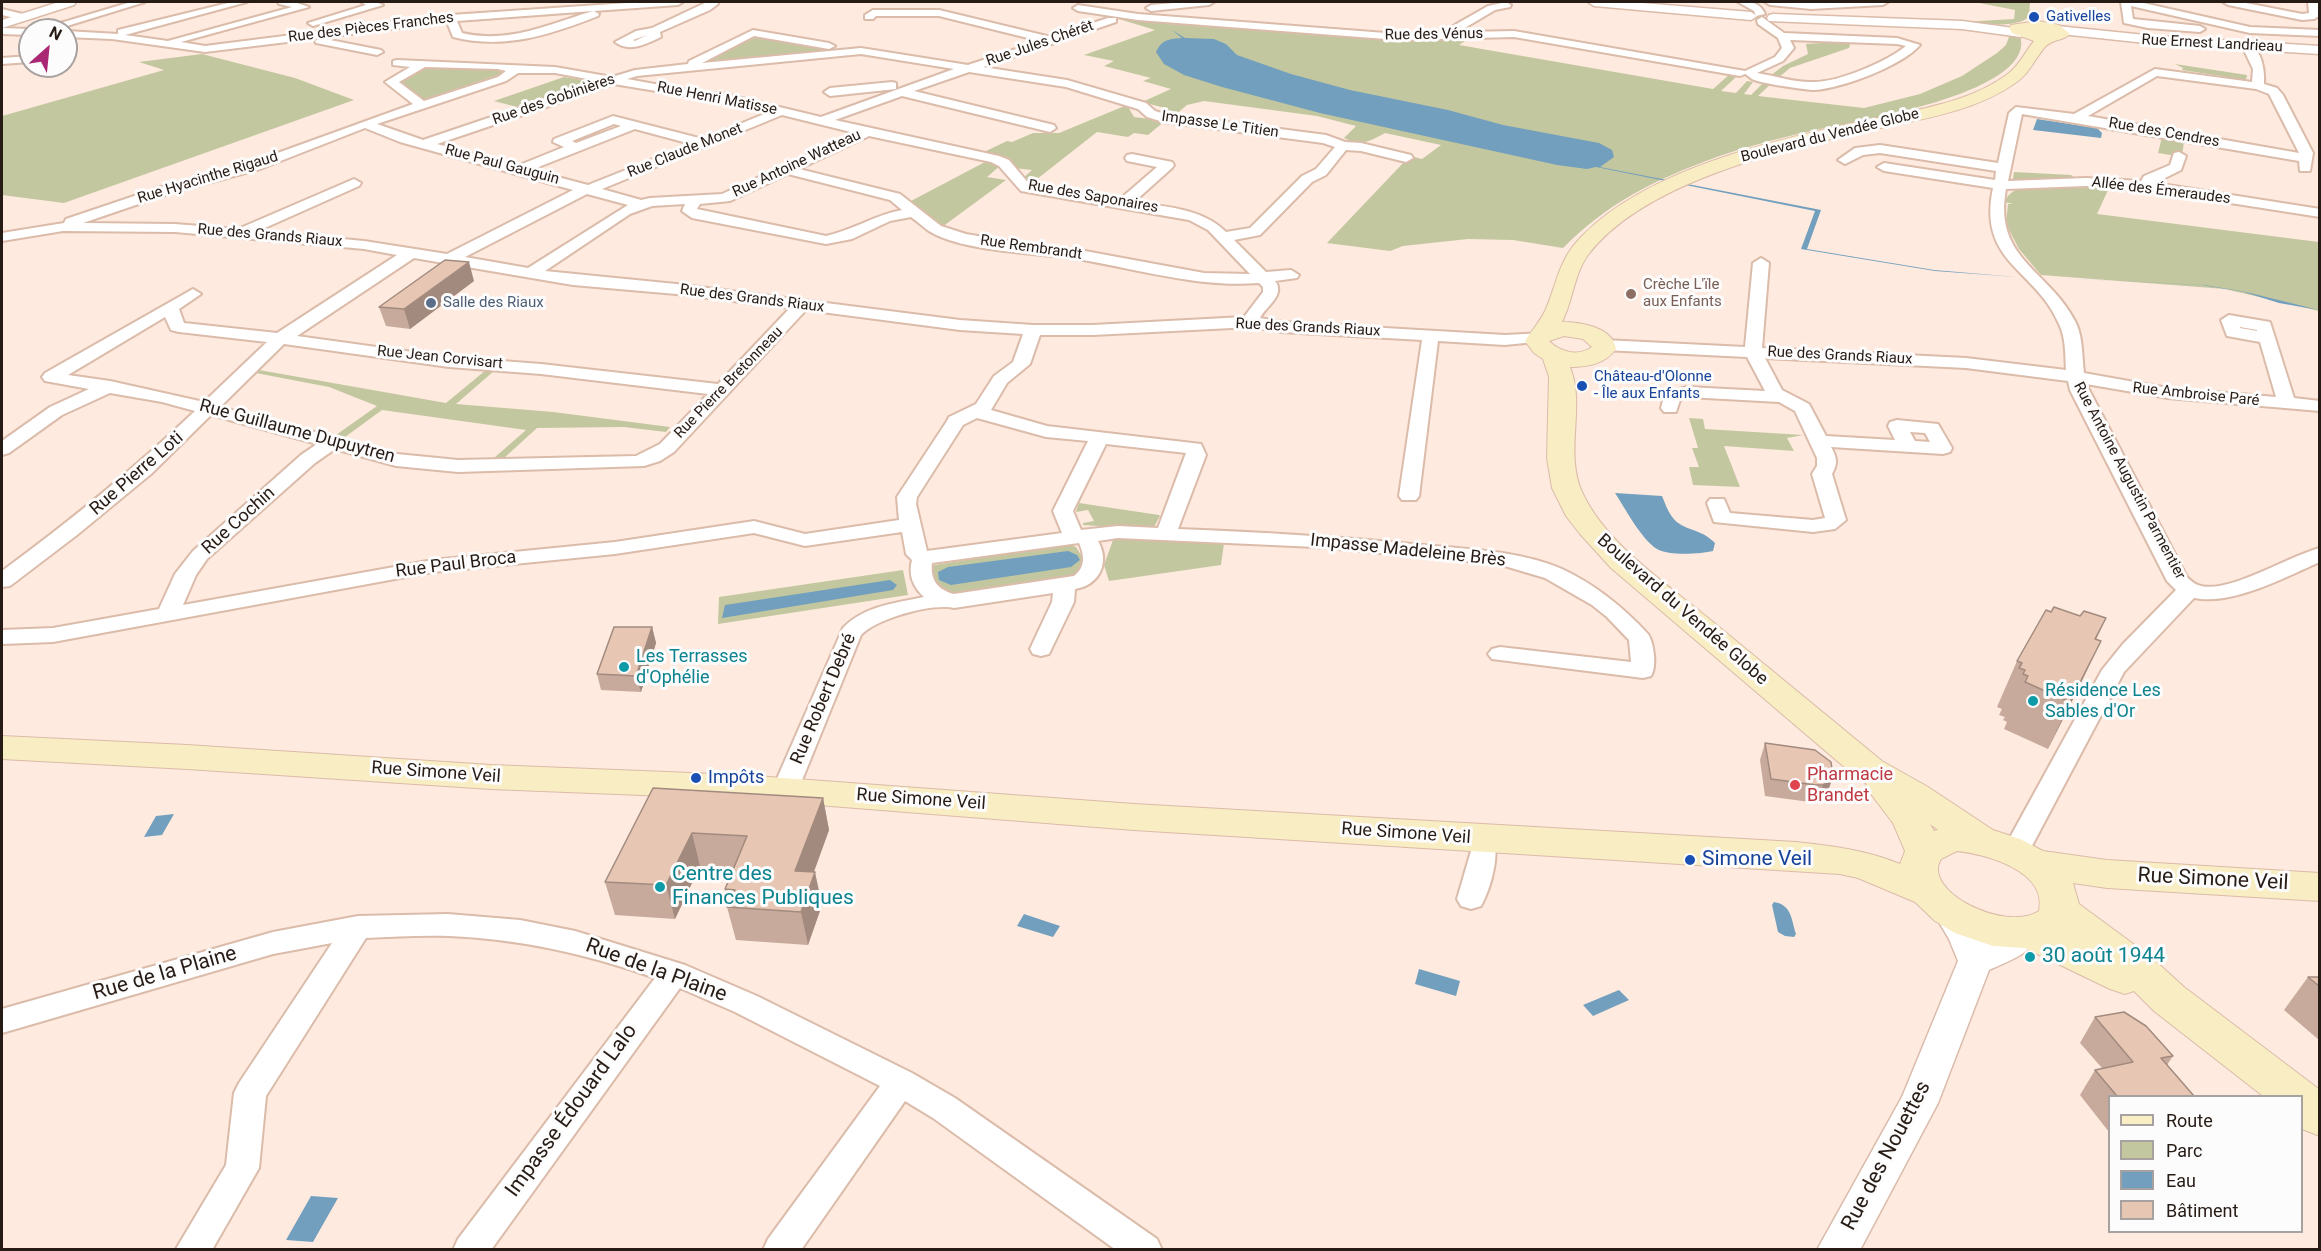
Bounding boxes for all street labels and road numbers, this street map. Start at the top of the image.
street label: Rue des Pièces Franches [287,9,455,47]
street label: Rue Jules Chérêt [984,17,1096,71]
street label: Rue des Vénus [1385,25,1483,45]
street label: Rue Ernest Landrieau [2141,31,2283,57]
street label: Rue des Gobinières [490,71,618,129]
street label: Rue Henri Matisse [655,79,779,119]
street label: Boulevard du Vendée Globe [1739,105,1921,167]
street label: Impasse Le Titien [1160,108,1280,142]
street label: Rue des Cendres [2107,114,2221,152]
street label: Rue Claude Monet [625,120,745,182]
street label: Rue Antoine Watteau [730,126,864,202]
street label: Rue Paul Gauguin [443,141,561,189]
street label: Rue Hyacinthe Rigaud [136,148,280,208]
street label: Allée des Émeraudes [2091,174,2231,208]
street label: Rue des Saponaires [1027,177,1159,217]
street label: Rue des Grands Riaux [197,221,343,251]
street label: Rue Rembrandt [979,232,1083,264]
street label: Rue des Grands Riaux [679,281,825,317]
street label: Rue des Grands Riaux [1235,315,1381,341]
street label: Rue Pierre Bretonneau [671,323,787,443]
street label: Rue Jean Corvisart [376,342,504,374]
street label: Rue des Grands Riaux [1767,343,1913,369]
street label: Rue Antoine Augustin Parmentier [2069,379,2189,583]
street label: Rue Ambroise Paré [2132,379,2260,411]
street label: Rue Guillaume Dupuytren [197,396,397,468]
street label: Rue Pierre Loti [86,428,188,520]
street label: Rue Cochin [198,483,280,559]
street label: Impasse Madeleine Brès [1309,530,1507,572]
street label: Boulevard du Vendée Globe [1592,530,1772,690]
street label: Rue Paul Broca [394,547,518,583]
street label: Rue Robert Debré [787,630,861,768]
street label: Rue Simone Veil [371,758,501,788]
street label: Rue Simone Veil [856,785,986,815]
street label: Rue Simone Veil [1341,819,1471,849]
street label: Rue Simone Veil [2137,863,2289,897]
street label: Rue de la Plaine [582,934,730,1008]
street label: Rue de la Plaine [90,941,240,1007]
street label: Impasse Édouard Lalo [501,1020,643,1202]
street label: Rue des Nouettes [1837,1077,1937,1235]

